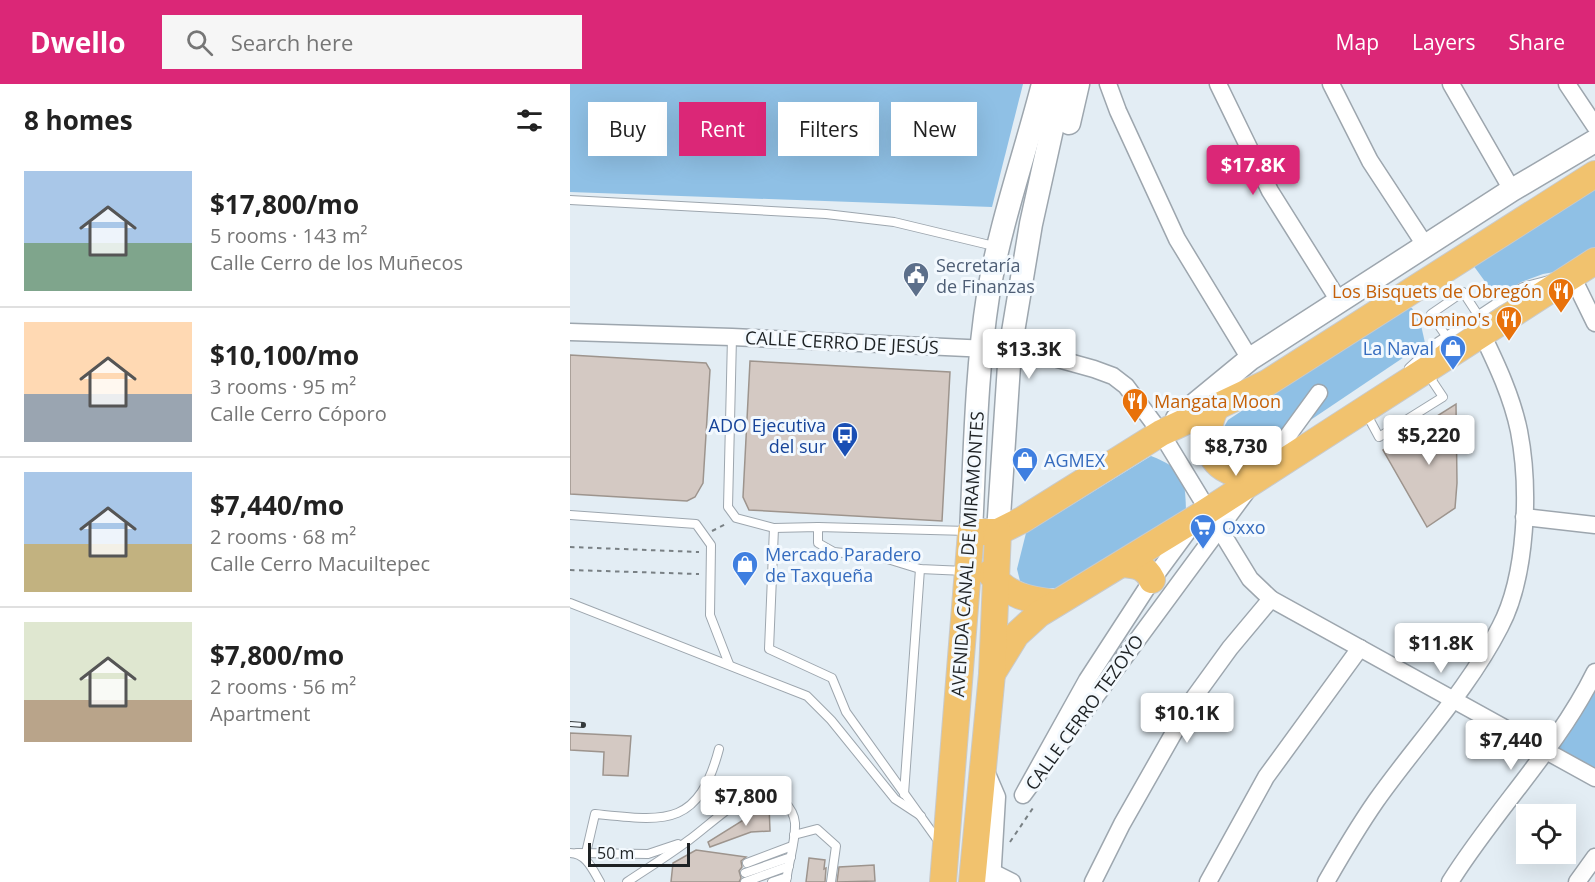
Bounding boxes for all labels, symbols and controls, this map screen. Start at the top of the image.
search box [162,15,582,69]
text: Dwello [30,23,126,61]
icon: search [183,26,216,59]
text: Search here [231,27,353,57]
text: Map [1336,28,1379,56]
text: Layers [1412,28,1476,56]
text: Share [1509,28,1565,56]
text: 8 homes [24,102,133,138]
chip: Buy [588,102,667,156]
chip: Rent [679,102,766,156]
chip: Filters [778,102,879,156]
chip: New [891,102,977,156]
icon: filters [513,104,546,137]
pin: $17.8K [1204,145,1302,196]
text: $17.8K [1221,151,1285,178]
text: $17,800/mo [210,186,359,222]
icon: home [72,195,144,267]
text: 5 rooms · 143 m² [210,222,368,249]
text: Calle Cerro de los Muñecos [210,249,463,276]
place label: Secretaría de Finanzas [936,253,1035,298]
public building icon: Secretaría de Finanzas [901,260,931,298]
restaurant icon: Los Bisquets de Obregón [1546,276,1576,314]
place label: Los Bisquets de Obregón [1332,279,1542,303]
restaurant icon: Domino's [1494,304,1524,342]
place label: Domino's [1411,307,1490,331]
street label: CALLE CERRO DE JESÚS [745,325,940,359]
pin: $13.3K [980,329,1078,380]
shop icon: La Naval [1438,333,1468,371]
text: $13.3K [997,335,1061,362]
place label: La Naval [1363,336,1434,360]
text: $10,100/mo [210,337,359,373]
icon: home [72,346,144,418]
text: 3 rooms · 95 m² [210,373,356,400]
restaurant icon: Mangata Moon [1120,386,1150,424]
place label: Mangata Moon [1154,389,1281,413]
text: Calle Cerro Cóporo [210,400,387,427]
street label: AVENIDA CANAL DE MIRAMONTES [945,410,989,698]
place label: ADO Ejecutiva del sur [709,413,827,458]
pin: $5,220 [1380,415,1478,466]
bus stop icon: ADO Ejecutiva del sur [830,420,860,458]
text: $5,220 [1398,421,1460,448]
pin: $8,730 [1187,426,1285,477]
text: $8,730 [1205,432,1267,459]
shop icon: AGMEX [1010,445,1040,483]
place label: AGMEX [1044,448,1106,472]
text: $7,440/mo [210,487,344,523]
icon: home [72,496,144,568]
supermarket icon: Oxxo [1188,512,1218,550]
place label: Oxxo [1222,515,1266,539]
text: 2 rooms · 68 m² [210,523,356,550]
place label: Mercado Paradero de Taxqueña [765,542,921,587]
shop icon: Mercado Paradero de Taxqueña [730,549,760,587]
text: Calle Cerro Macuiltepec [210,550,430,577]
pin: $11.8K [1392,623,1490,674]
street label: CALLE CERRO TEZOYO [1019,629,1149,795]
text: $11.8K [1409,629,1473,656]
text: $7,800/mo [210,637,344,673]
icon: home [72,646,144,718]
text: 2 rooms · 56 m² [210,673,356,700]
pin: $10.1K [1138,693,1236,744]
text: $10.1K [1155,699,1219,726]
text: Apartment [210,700,310,727]
pin: $7,440 [1462,720,1560,771]
text: $7,440 [1480,726,1542,753]
pin: $7,800 [697,776,795,827]
text: $7,800 [715,782,777,809]
map controls [1516,804,1576,864]
button: locate [1516,804,1576,864]
scale bar [588,840,690,868]
text: 50 m [597,842,634,864]

